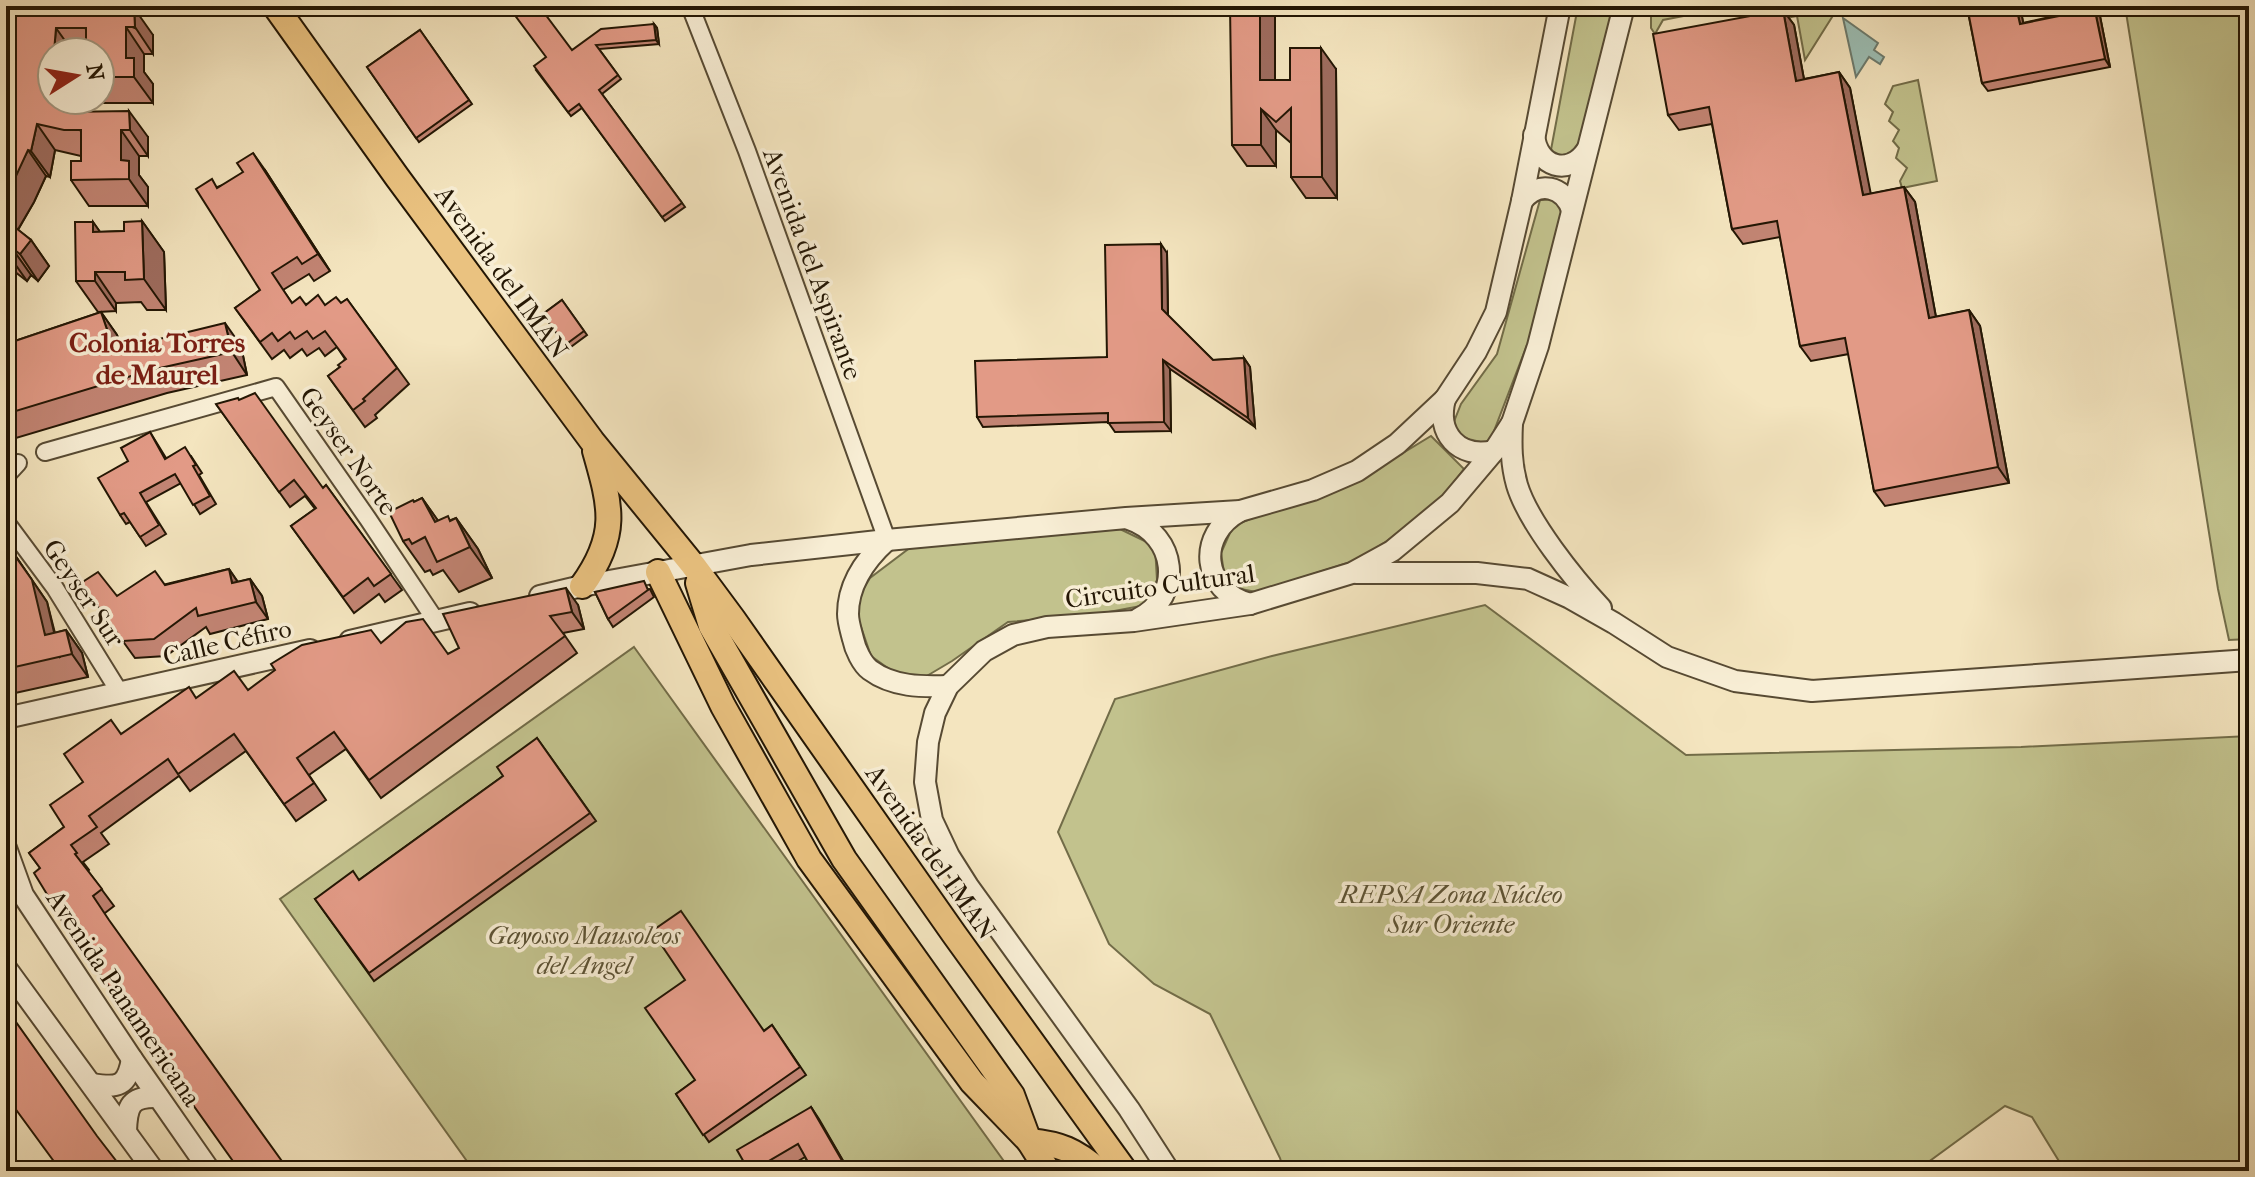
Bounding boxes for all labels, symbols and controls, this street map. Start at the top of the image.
north arrow [36,36,116,116]
text: N [80,62,109,83]
street label: Avenida del Aspirante [756,143,869,384]
street label: Avenida del IMAN [428,179,575,365]
district label: Colonia Torres de Maurel [69,326,245,391]
street label: Geyser Norte [293,381,404,521]
street label: Geyser Sur [36,534,131,653]
street label: Circuito Cultural [1063,558,1257,615]
street label: Calle Céfiro [160,613,294,672]
street label: Avenida del IMAN [858,758,1003,946]
park label: REPSA Zona Núcleo Sur Oriente [1337,879,1563,940]
street label: Avenida Panamericana [39,883,208,1113]
park label: Gayosso Mausoleos del Angel [488,920,681,981]

